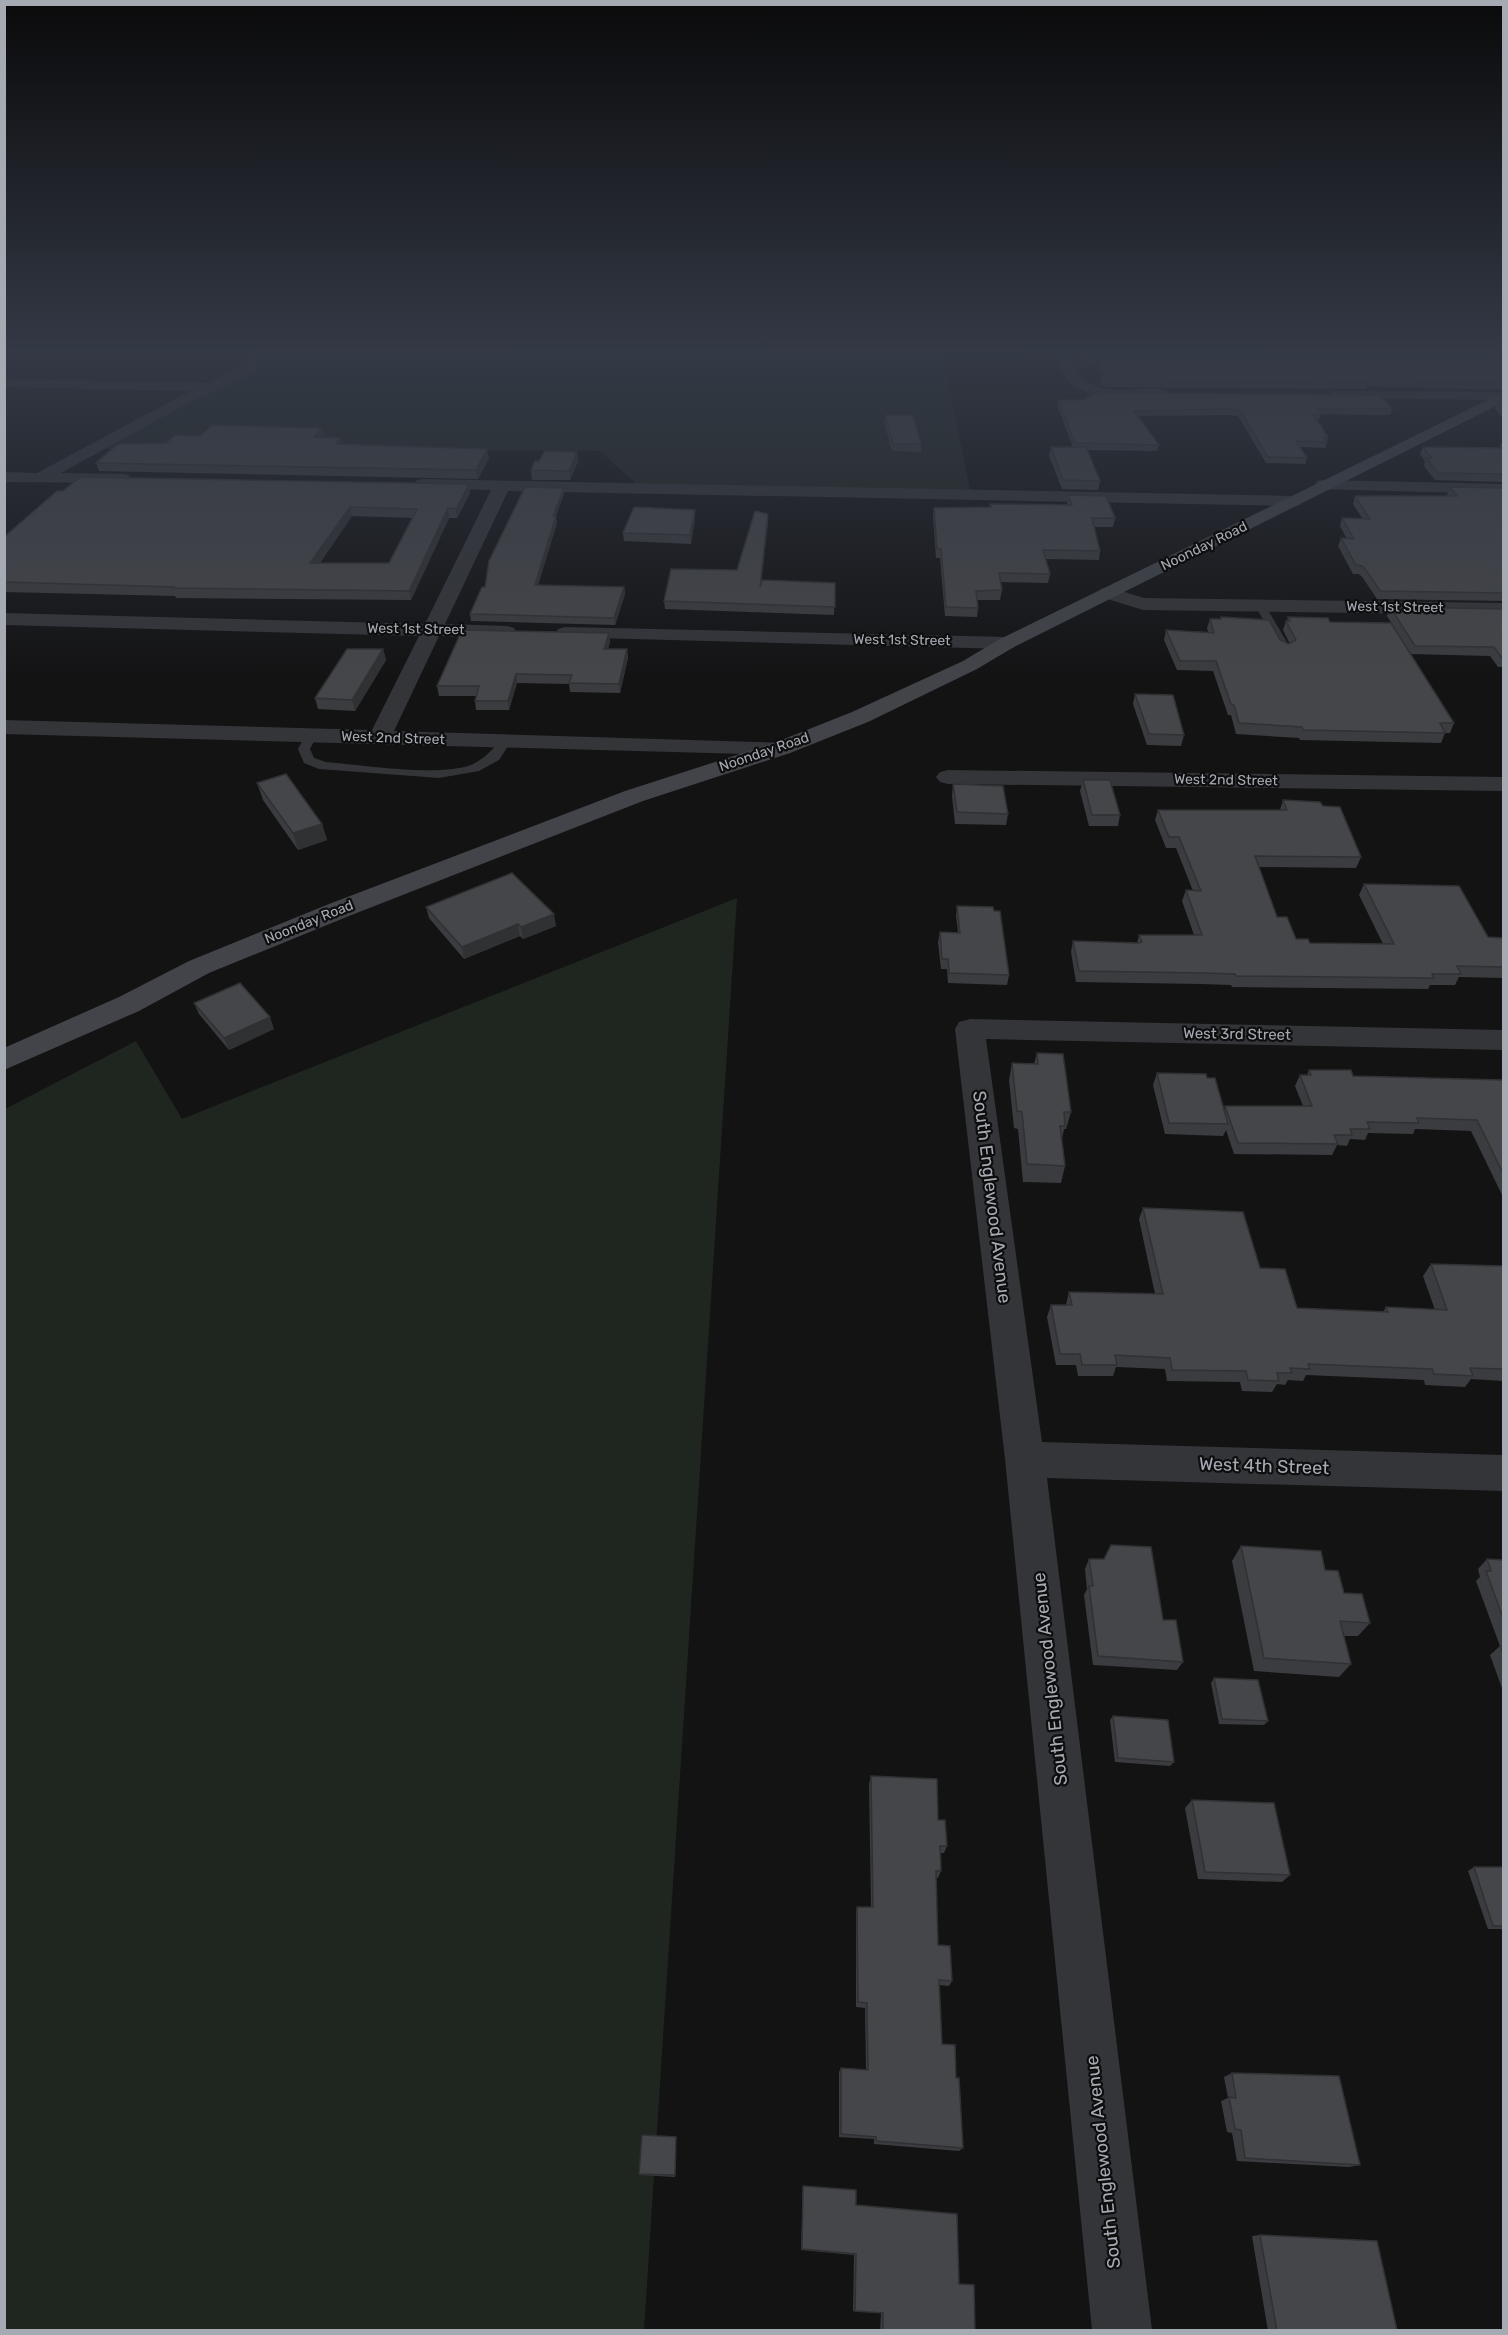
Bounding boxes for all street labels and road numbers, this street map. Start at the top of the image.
street label: Noonday Road [1158,518,1250,574]
street label: West 1st Street [1346,598,1444,616]
street label: West 1st Street [367,620,465,638]
street label: West 1st Street [853,631,951,649]
street label: West 2nd Street [341,728,446,748]
street label: Noonday Road [717,729,811,775]
street label: West 2nd Street [1174,771,1279,789]
street label: Noonday Road [262,896,356,948]
street label: West 3rd Street [1183,1024,1291,1044]
street label: South Englewood Avenue [968,1089,1016,1305]
street label: West 4th Street [1198,1453,1330,1479]
street label: South Englewood Avenue [1028,1571,1072,1787]
street label: South Englewood Avenue [1081,2054,1125,2270]

